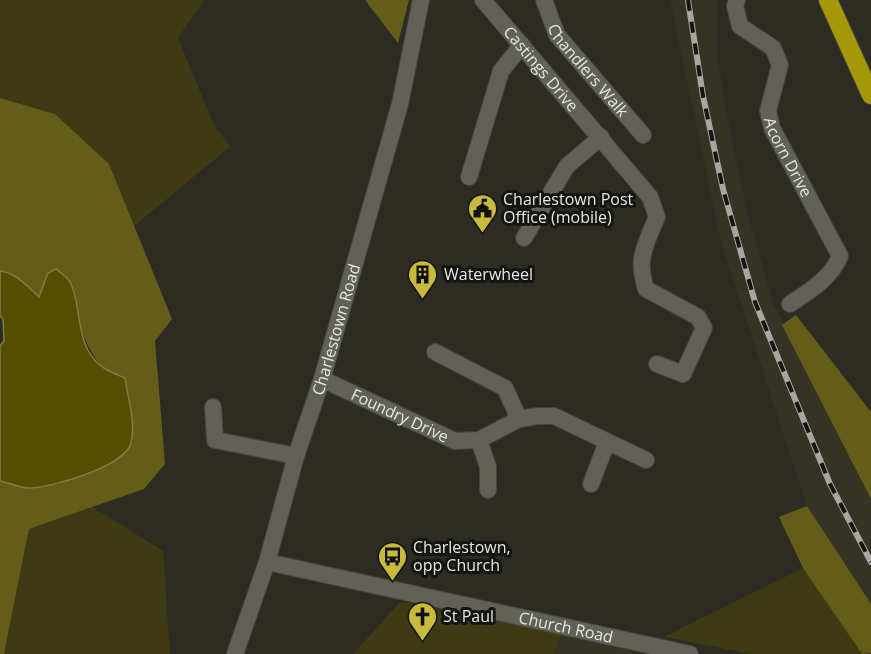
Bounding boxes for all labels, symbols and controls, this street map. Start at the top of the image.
street label: Castings Drive [499,21,584,116]
street label: Chandlers Walk [543,21,634,122]
street label: Acorn Drive [759,115,818,201]
place label: Charlestown Post Office (mobile) [503,188,634,228]
public building icon: Charlestown Post Office (mobile) [466,192,498,234]
building icon: Waterwheel [407,258,439,300]
street label: Charlestown Road [306,261,365,398]
place label: Waterwheel [444,263,533,285]
street label: Foundry Drive [348,383,452,448]
place label: Charlestown, opp Church [413,536,511,576]
bus stop icon: Charlestown, opp Church [376,540,408,582]
church icon: St Paul [406,600,438,642]
place label: St Paul [443,605,494,627]
street label: Church Road [517,606,615,648]

